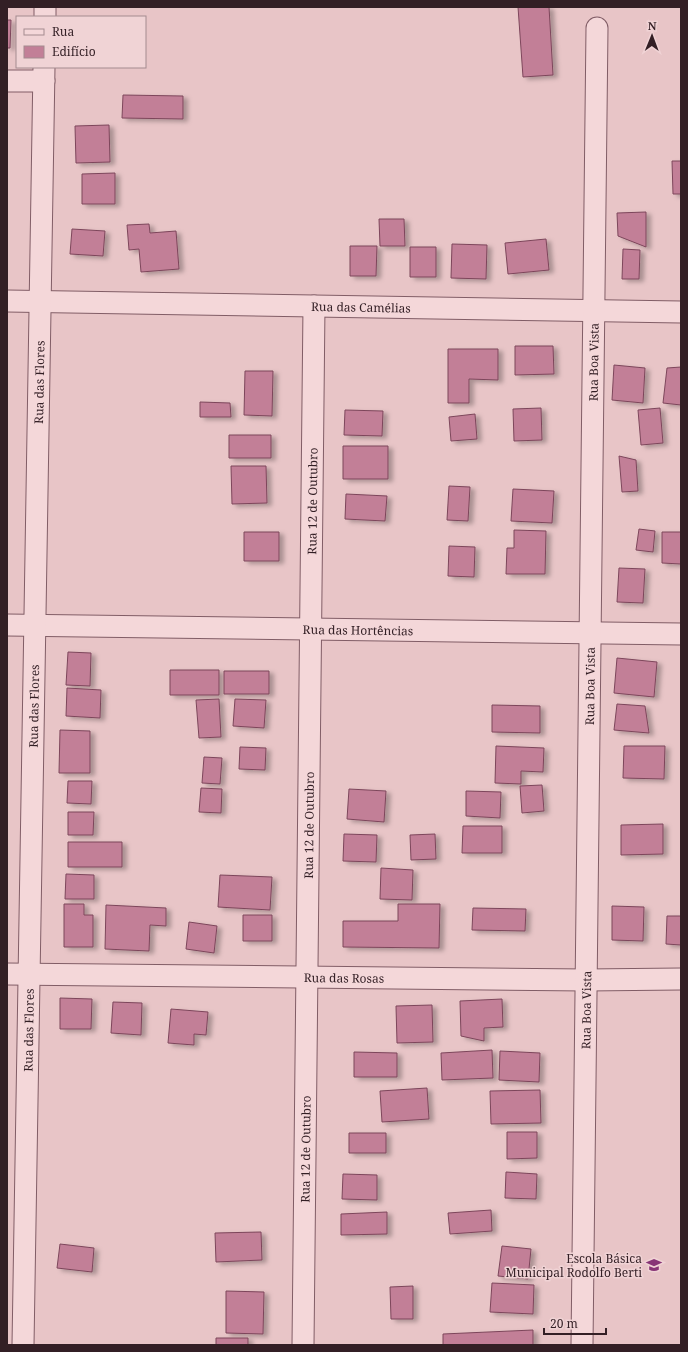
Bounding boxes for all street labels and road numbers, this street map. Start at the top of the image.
street label: Rua das Camélias [311,297,411,316]
street label: Rua Boa Vista [584,323,602,401]
street label: Rua das Flores [30,340,48,424]
street label: Rua 12 de Outubro [303,447,321,555]
street label: Rua das Hortências [303,620,413,639]
street label: Rua Boa Vista [581,646,598,725]
street label: Rua das Flores [24,664,43,748]
street label: Rua 12 de Outubro [299,771,318,879]
street label: Rua das Rosas [304,969,384,986]
street label: Rua Boa Vista [577,970,595,1049]
street label: Rua das Flores [19,988,37,1072]
street label: Rua 12 de Outubro [296,1095,314,1203]

